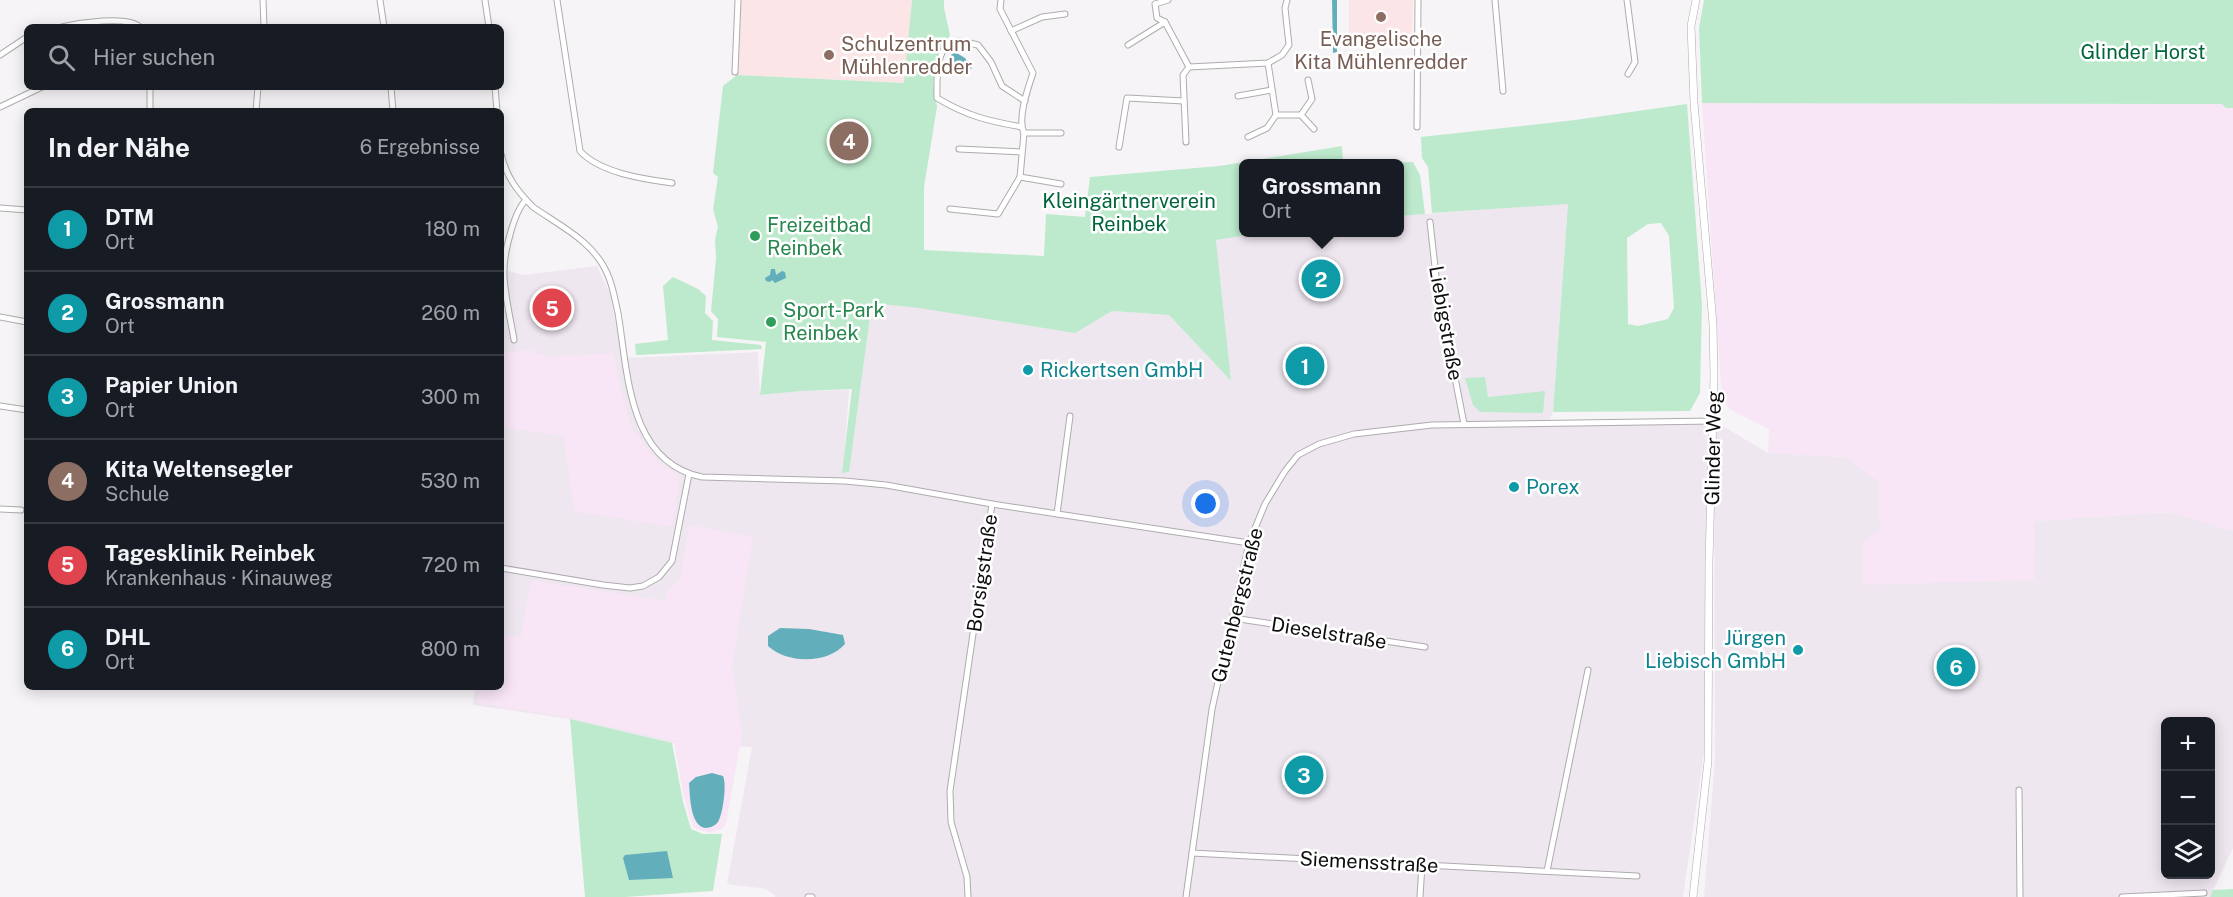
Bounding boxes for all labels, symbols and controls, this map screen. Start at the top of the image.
marker: Evangelische Kita Mühlenredder [1374,10,1388,24]
search box [24,24,504,90]
place label: Evangelische Kita Mühlenredder [1294,27,1468,74]
place label: Schulzentrum Mühlenredder [841,32,973,79]
park label: Glinder Horst [2080,40,2206,64]
icon: search [45,41,78,74]
text: Hier suchen [93,44,215,70]
marker: Schulzentrum Mühlenredder [822,48,836,62]
pin: 4 [830,118,868,164]
text: In der Nähe [48,132,190,163]
text: 6 Ergebnisse [360,135,480,159]
popup [1239,159,1404,237]
text: Grossmann [1262,173,1381,199]
park label: Kleingärtnerverein Reinbek [1042,189,1216,236]
text: Ort [1262,199,1292,223]
text: DTM [105,204,154,230]
place label: Freizeitbad Reinbek [767,213,871,260]
text: 1 [63,217,72,241]
text: 180 m [425,217,480,241]
marker: Freizeitbad Reinbek [748,229,762,243]
text: Ort [105,230,135,254]
pin: 2 [1302,256,1340,302]
street label: Liebigstraße [1424,264,1468,382]
pin: 5 [532,286,572,330]
text: Grossmann [105,288,225,314]
place label: Sport-Park Reinbek [783,298,885,345]
text: 2 [61,301,74,325]
text: 260 m [421,301,480,325]
text: Ort [105,314,135,338]
marker: Sport-Park Reinbek [764,315,778,329]
pin: 1 [1286,344,1324,388]
place label: Rickertsen GmbH [1040,358,1203,382]
marker: Rickertsen GmbH [1021,363,1035,377]
text: Papier Union [105,372,238,398]
text: 3 [61,385,74,409]
text: 300 m [421,385,480,409]
street label: Glinder Weg [1700,391,1726,505]
text: Ort [105,398,135,422]
text: Kita Weltensegler [105,456,293,482]
text: 4 [61,469,74,493]
text: 530 m [420,469,480,493]
place label: Porex [1526,475,1579,499]
marker: Porex [1507,480,1521,494]
text: Schule [105,482,169,506]
your location [1191,489,1220,518]
street label: Borsigstraße [962,512,1002,634]
street label: Gutenbergstraße [1206,525,1268,685]
text: Tagesklinik Reinbek [105,540,315,566]
text: 5 [61,553,74,577]
text: 720 m [422,553,480,577]
text: Krankenhaus · Kinauweg [105,566,333,590]
street label: Dieselstraße [1270,612,1388,654]
text: DHL [105,624,151,650]
place label: Jürgen Liebisch GmbH [1645,626,1786,673]
text: 6 [61,637,74,661]
text: 800 m [421,637,480,661]
marker: Jürgen Liebisch GmbH [1791,643,1805,657]
pin: 6 [1936,644,1976,690]
text: Ort [105,650,135,674]
map controls [2161,717,2215,879]
button: + [2161,717,2215,771]
pin: 3 [1284,752,1324,798]
button: − [2161,771,2215,825]
button: layers [2161,825,2215,879]
street label: Siemensstraße [1299,846,1439,878]

